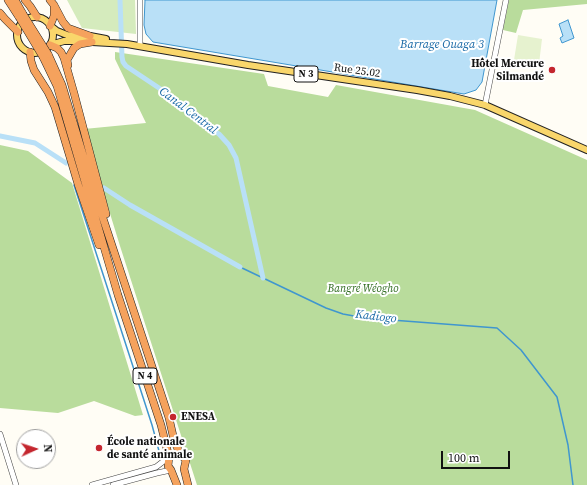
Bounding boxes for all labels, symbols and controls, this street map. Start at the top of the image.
water label: Barrage Ouaga 3 [400,38,484,52]
place label: Hôtel Mercure Silmandé [471,57,544,83]
street label: Rue 25.02 [333,61,381,81]
marker: Hôtel Mercure Silmandé [547,65,557,75]
road number: N 3 [294,66,318,82]
water label: Canal Central [156,84,220,138]
park label: Bangré Wéogho [327,282,399,296]
water label: Kadiogo [355,307,397,327]
road number: N 4 [133,368,157,384]
place label: ENESA [181,410,215,424]
marker: ENESA [168,412,178,422]
north arrow [16,429,56,469]
place label: École nationale de santé animale [107,435,192,461]
marker: École nationale de santé animale [94,443,104,453]
scale bar [443,443,512,469]
text: N [40,444,55,453]
text: 100 m [448,450,480,466]

